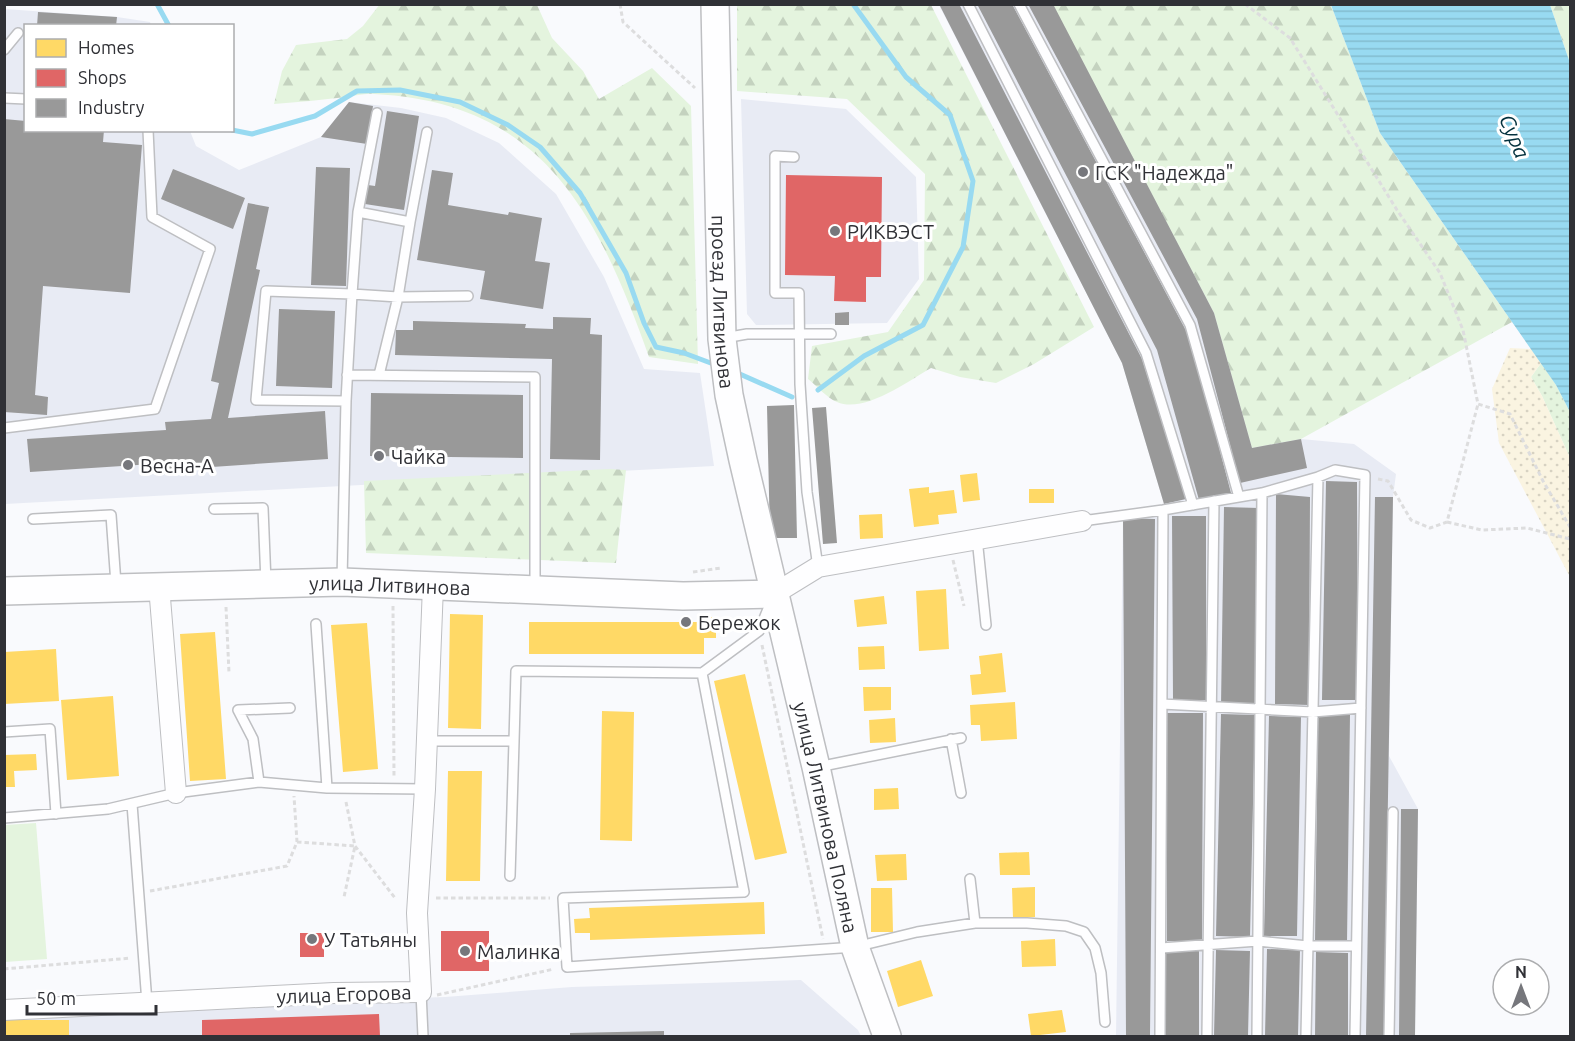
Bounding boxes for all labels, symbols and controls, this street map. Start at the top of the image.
legend [24,24,234,132]
text: Homes [78,37,135,57]
text: Shops [78,67,127,87]
text: Industry [78,97,145,117]
water label: Сура [1495,111,1535,161]
place label: ГСК "Надежда" [1095,161,1234,184]
marker: ГСК "Надежда" [1076,165,1090,179]
street label: проезд Литвинова [708,215,740,390]
place label: РИКВЭСТ [847,220,934,243]
marker: РИКВЭСТ [828,224,842,238]
place label: Чайка [391,445,446,468]
marker: Чайка [372,449,386,463]
place label: Весна-А [140,454,214,477]
marker: Весна-А [121,458,135,472]
street label: улица Литвинова [309,571,471,599]
place label: Бережок [698,611,781,634]
marker: Бережок [679,615,693,629]
street label: улица Литвинова Поляна [789,700,863,935]
place label: У Татьяны [324,928,417,951]
marker: У Татьяны [305,932,319,946]
place label: Малинка [477,940,560,963]
marker: Малинка [458,944,472,958]
north arrow [1491,957,1551,1017]
text: N [1515,963,1527,981]
scale bar [27,978,156,1016]
street label: улица Егорова [276,980,412,1008]
text: 50 m [36,988,76,1008]

